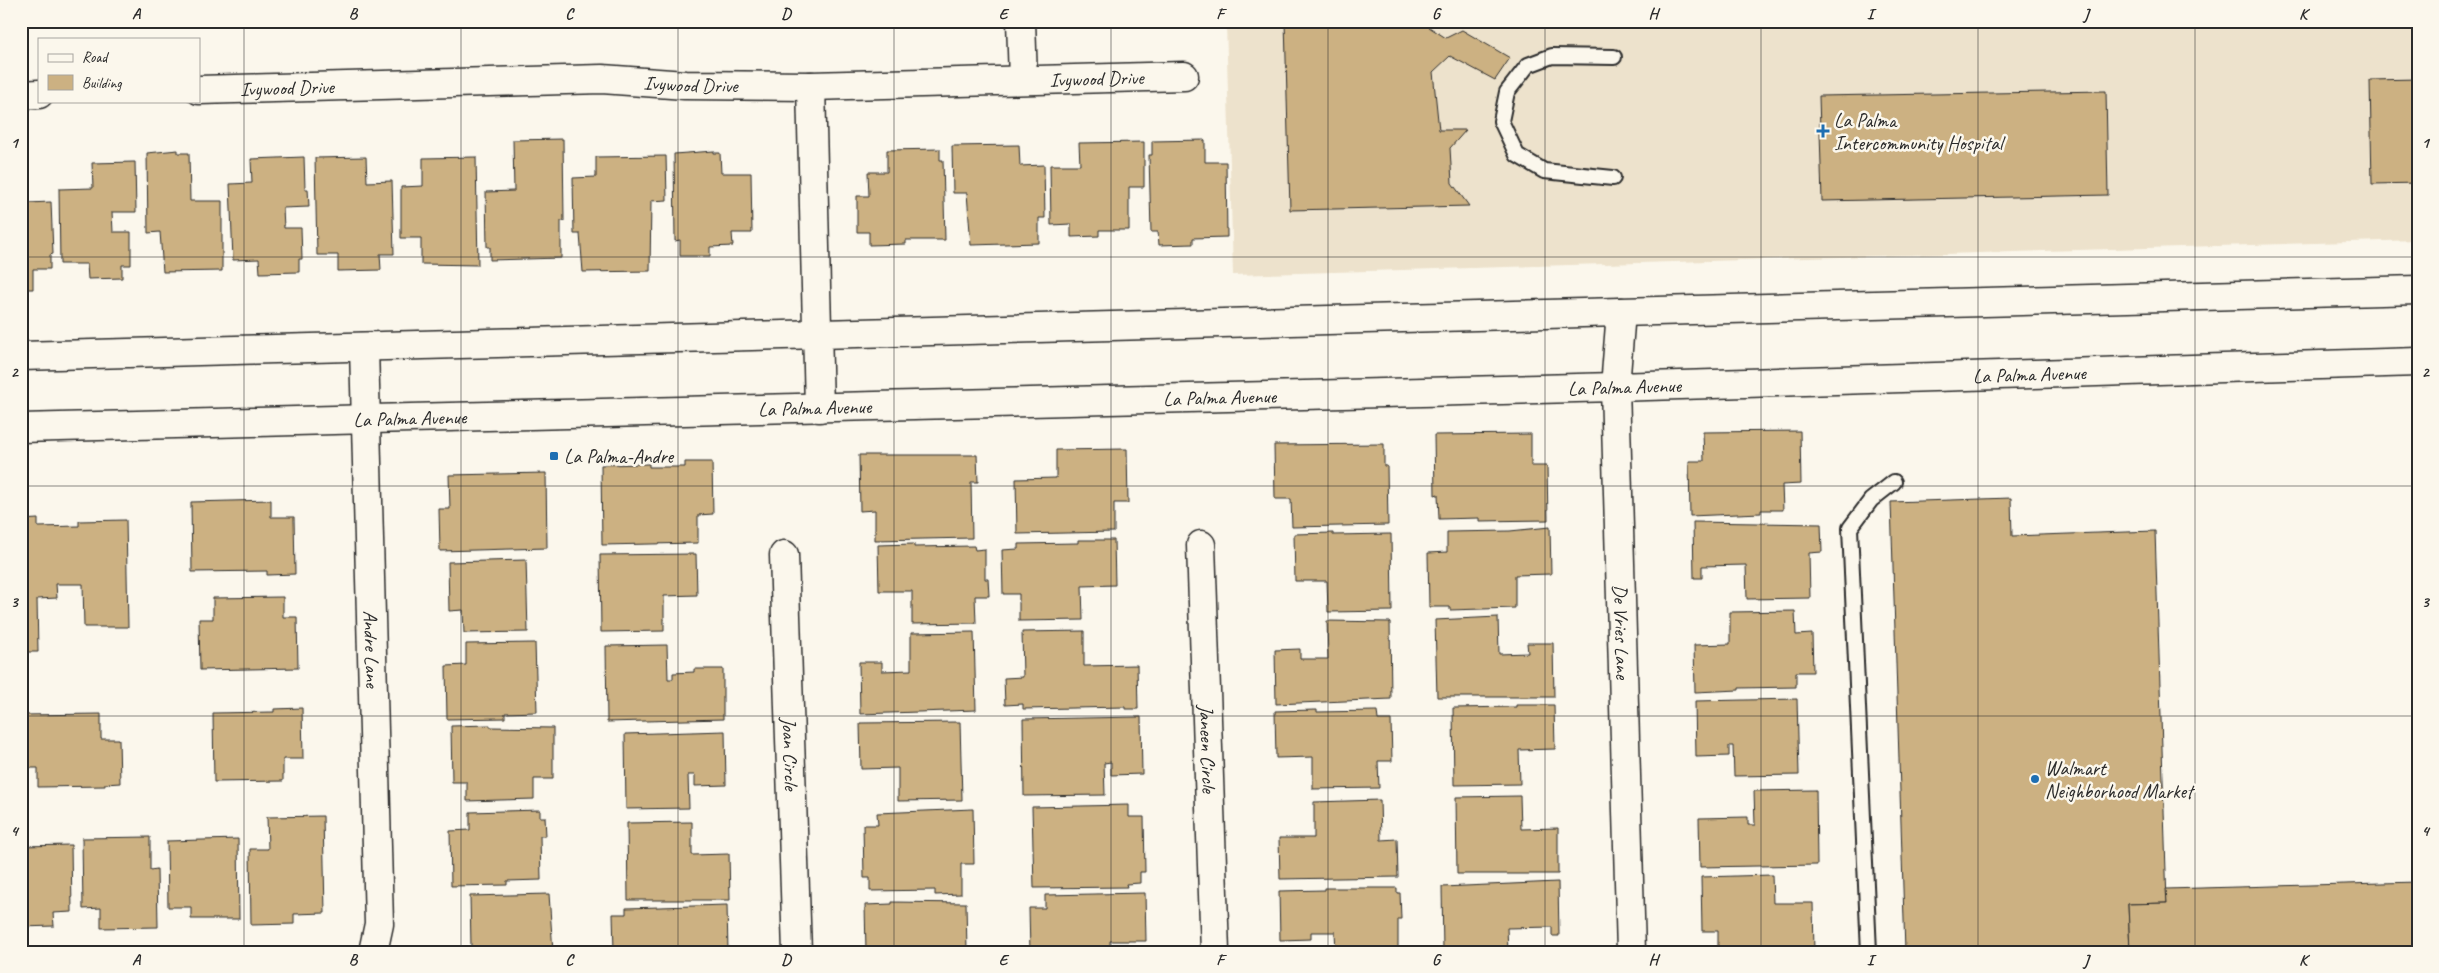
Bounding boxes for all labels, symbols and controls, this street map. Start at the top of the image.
text: A [132,4,142,24]
text: B [349,4,359,24]
text: C [565,4,575,24]
text: D [781,4,792,24]
text: E [999,4,1010,24]
text: F [1216,4,1227,24]
text: G [1432,4,1442,24]
text: H [1648,4,1660,24]
text: I [1867,4,1877,24]
text: J [2082,4,2091,24]
text: K [2299,4,2311,24]
legend [38,38,200,102]
text: Road [82,48,109,67]
street label: Ivywood Drive [1049,65,1145,93]
street label: Ivywood Drive [643,70,739,98]
text: Building [82,74,122,93]
street label: Ivywood Drive [240,74,336,102]
place label: La Palma Intercommunity Hospital [1834,108,2006,156]
marker: La Palma Intercommunity Hospital [1816,124,1830,138]
text: 1 [10,133,19,153]
text: 1 [2421,133,2430,153]
street label: La Palma Avenue [1972,360,2088,389]
text: 2 [10,362,19,382]
text: 2 [2421,362,2430,382]
street label: La Palma Avenue [1568,373,1683,401]
street label: La Palma Avenue [1163,384,1278,412]
street label: La Palma Avenue [758,394,873,422]
street label: La Palma Avenue [353,405,468,432]
place label: La Palma-Andre [564,444,675,469]
marker: La Palma-Andre [548,450,560,462]
street label: De Vries Lane [1608,584,1635,681]
text: 3 [10,592,19,612]
text: 3 [2421,592,2430,612]
street label: Andre Lane [358,610,385,689]
street label: Janeen Circle [1193,704,1222,795]
street label: Joan Circle [776,716,804,792]
place label: Walmart Neighborhood Market [2045,756,2196,804]
marker: Walmart Neighborhood Market [2029,773,2041,785]
text: 4 [10,821,19,841]
text: 4 [2421,821,2430,841]
text: A [132,950,142,970]
text: B [349,950,359,970]
text: C [565,950,575,970]
text: D [781,950,792,970]
text: E [999,950,1010,970]
text: F [1216,950,1227,970]
text: G [1432,950,1442,970]
text: H [1648,950,1660,970]
text: I [1867,950,1877,970]
text: J [2082,950,2091,970]
text: K [2299,950,2311,970]

